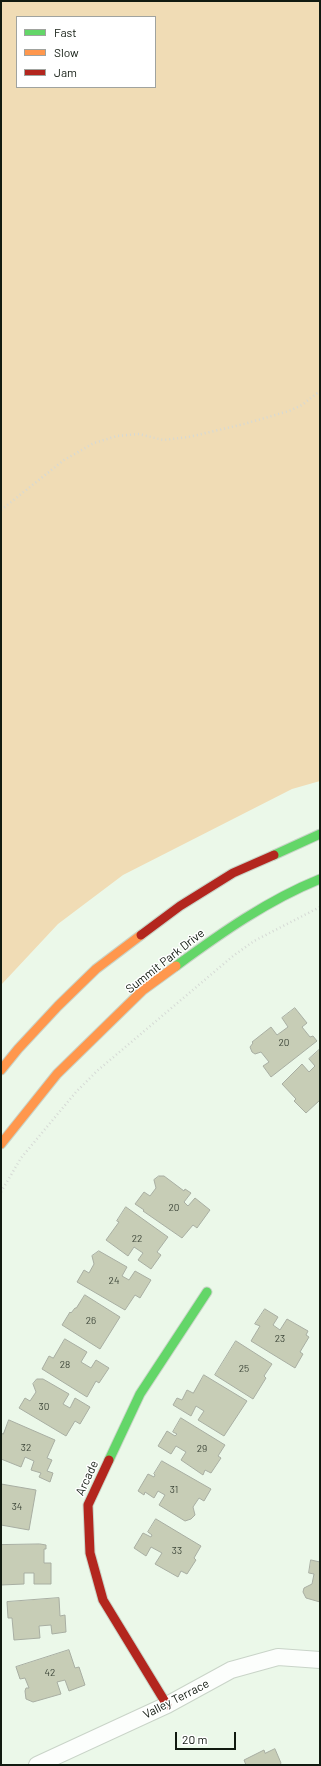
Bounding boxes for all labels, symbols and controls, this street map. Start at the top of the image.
legend [16,16,156,88]
text: Fast [54,25,77,39]
text: Slow [54,45,79,59]
text: Jam [54,65,77,79]
street label: Summit Park Drive [123,926,207,996]
house number: 20 [278,1037,290,1049]
house number: 20 [168,1202,180,1214]
house number: 22 [132,1233,142,1245]
house number: 24 [109,1275,119,1287]
house number: 26 [86,1315,96,1327]
house number: 23 [275,1333,285,1345]
house number: 28 [60,1359,70,1371]
house number: 25 [239,1363,249,1375]
house number: 30 [39,1401,49,1413]
house number: 32 [21,1442,31,1454]
house number: 29 [197,1443,207,1455]
street label: Arcade [73,1458,101,1498]
house number: 31 [170,1484,178,1496]
house number: 34 [12,1501,22,1513]
house number: 33 [172,1545,182,1557]
house number: 42 [45,1667,55,1679]
street label: Valley Terrace [141,1676,211,1722]
scale bar [177,1724,238,1750]
text: 20 m [182,1732,208,1746]

